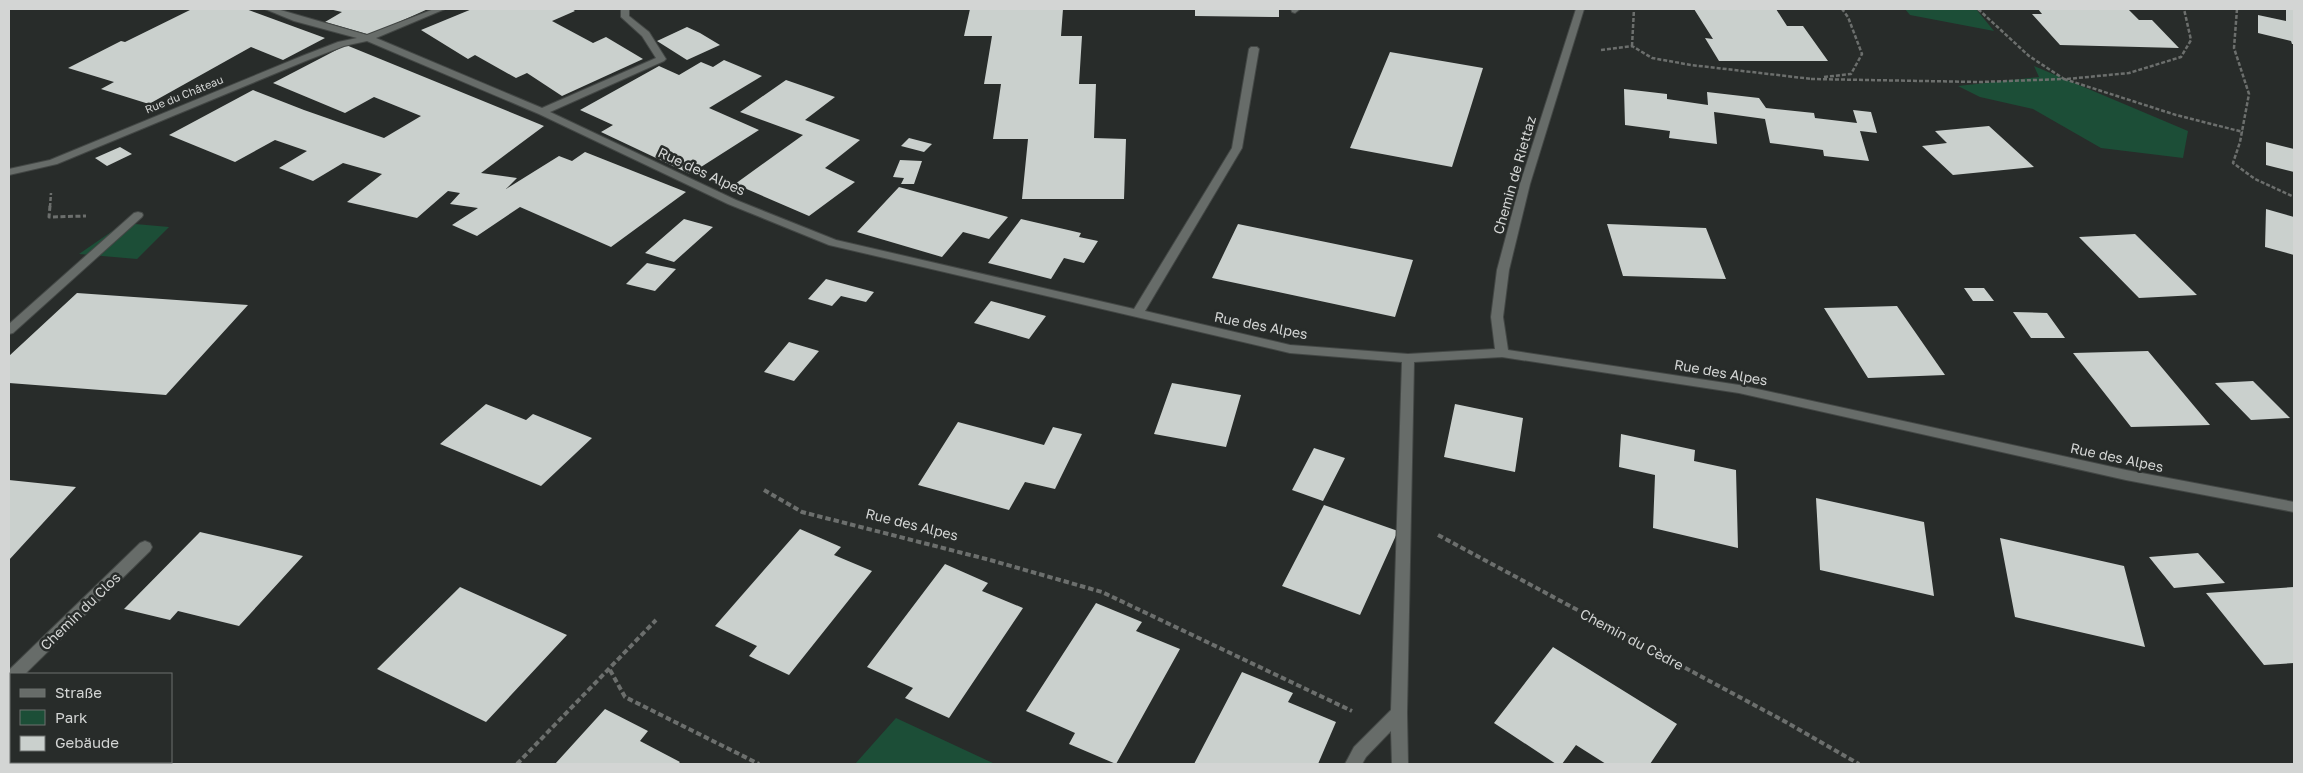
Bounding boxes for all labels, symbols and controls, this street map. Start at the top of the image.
street label: Rue du Château [143,72,225,116]
street label: Chemin de Riettaz [1489,114,1539,236]
street label: Rue des Alpes [655,143,749,199]
street label: Rue des Alpes [1213,308,1309,342]
street label: Rue des Alpes [1673,355,1769,389]
street label: Rue des Alpes [2069,439,2165,475]
street label: Rue des Alpes [864,504,960,544]
street label: Chemin du Clos [36,568,124,654]
street label: Chemin du Cèdre [1577,605,1687,673]
legend [10,673,172,763]
text: Straße [55,683,102,701]
text: Park [55,708,88,726]
text: Gebäude [55,733,119,751]

